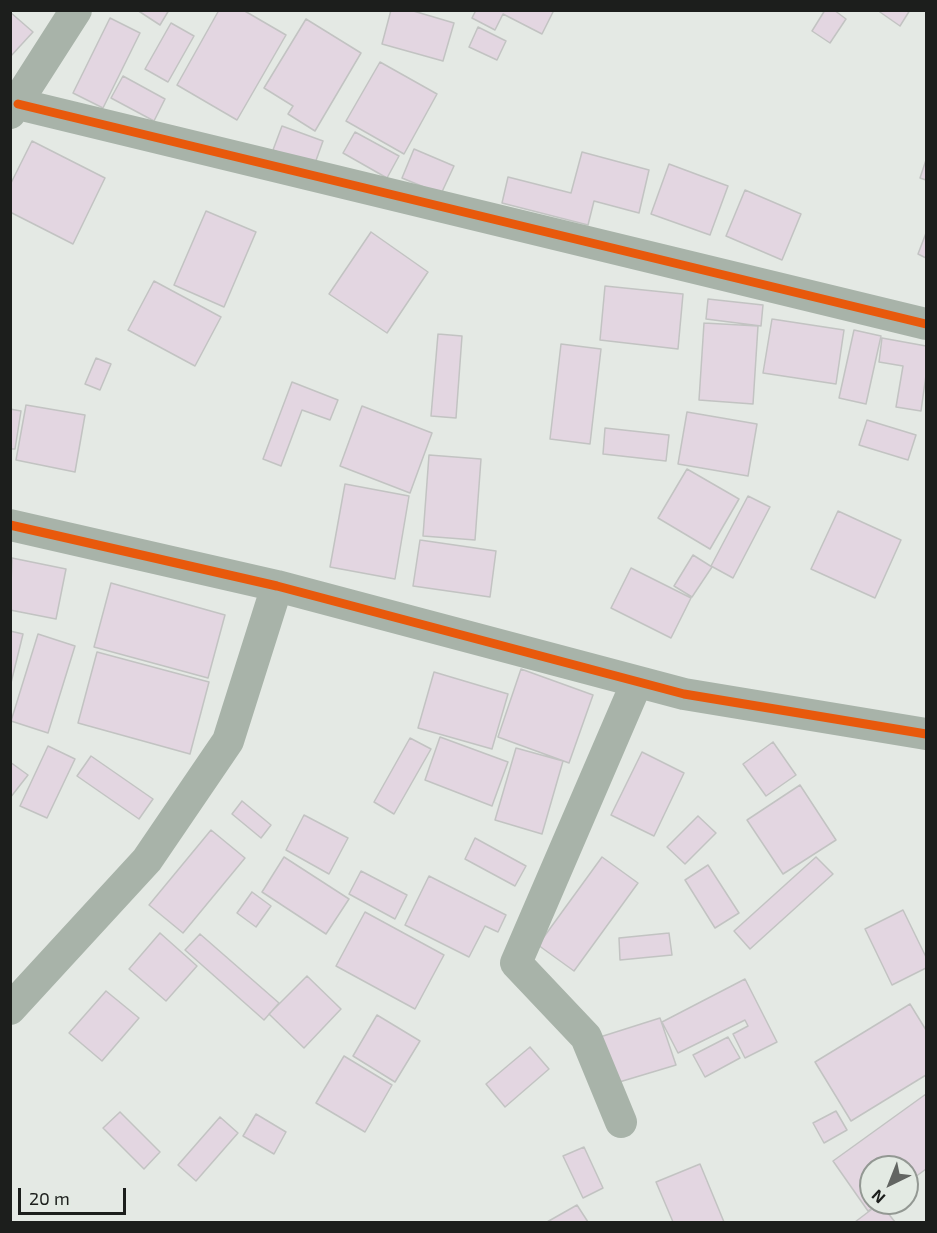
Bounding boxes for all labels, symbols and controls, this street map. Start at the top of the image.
north arrow [859,1155,919,1215]
scale bar [21,1176,129,1214]
text: N [867,1186,888,1208]
text: 20 m [29,1187,70,1209]

